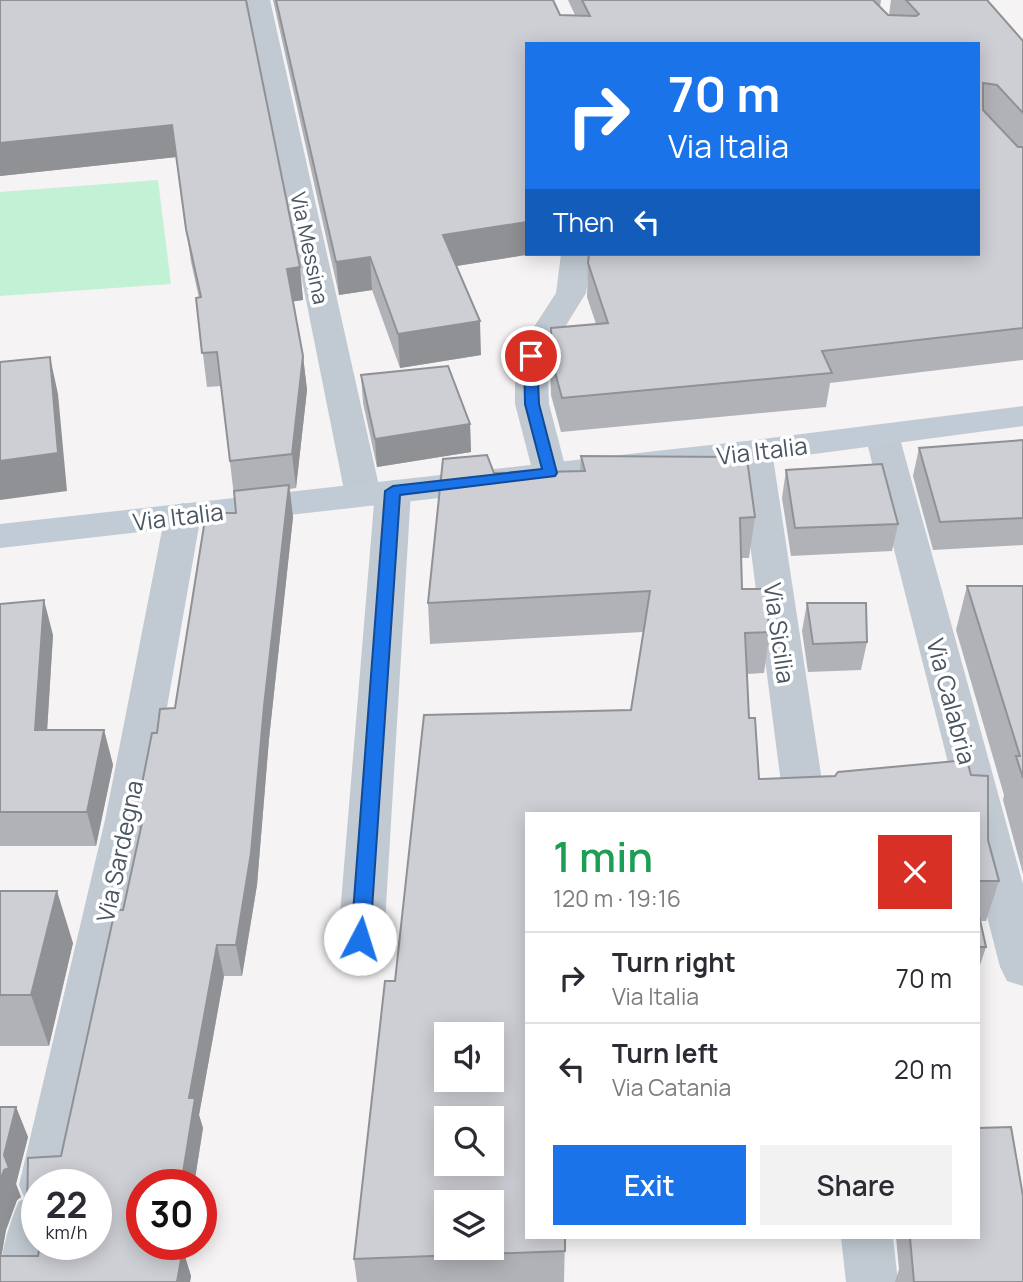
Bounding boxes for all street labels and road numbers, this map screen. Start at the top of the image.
street label: Via Messina [284,189,336,307]
street label: Via Italia [715,428,809,472]
street label: Via Italia [131,494,225,538]
street label: Via Sicilia [757,581,803,685]
street label: Via Calabria [919,634,985,768]
street label: Via Sardegna [88,777,150,925]

